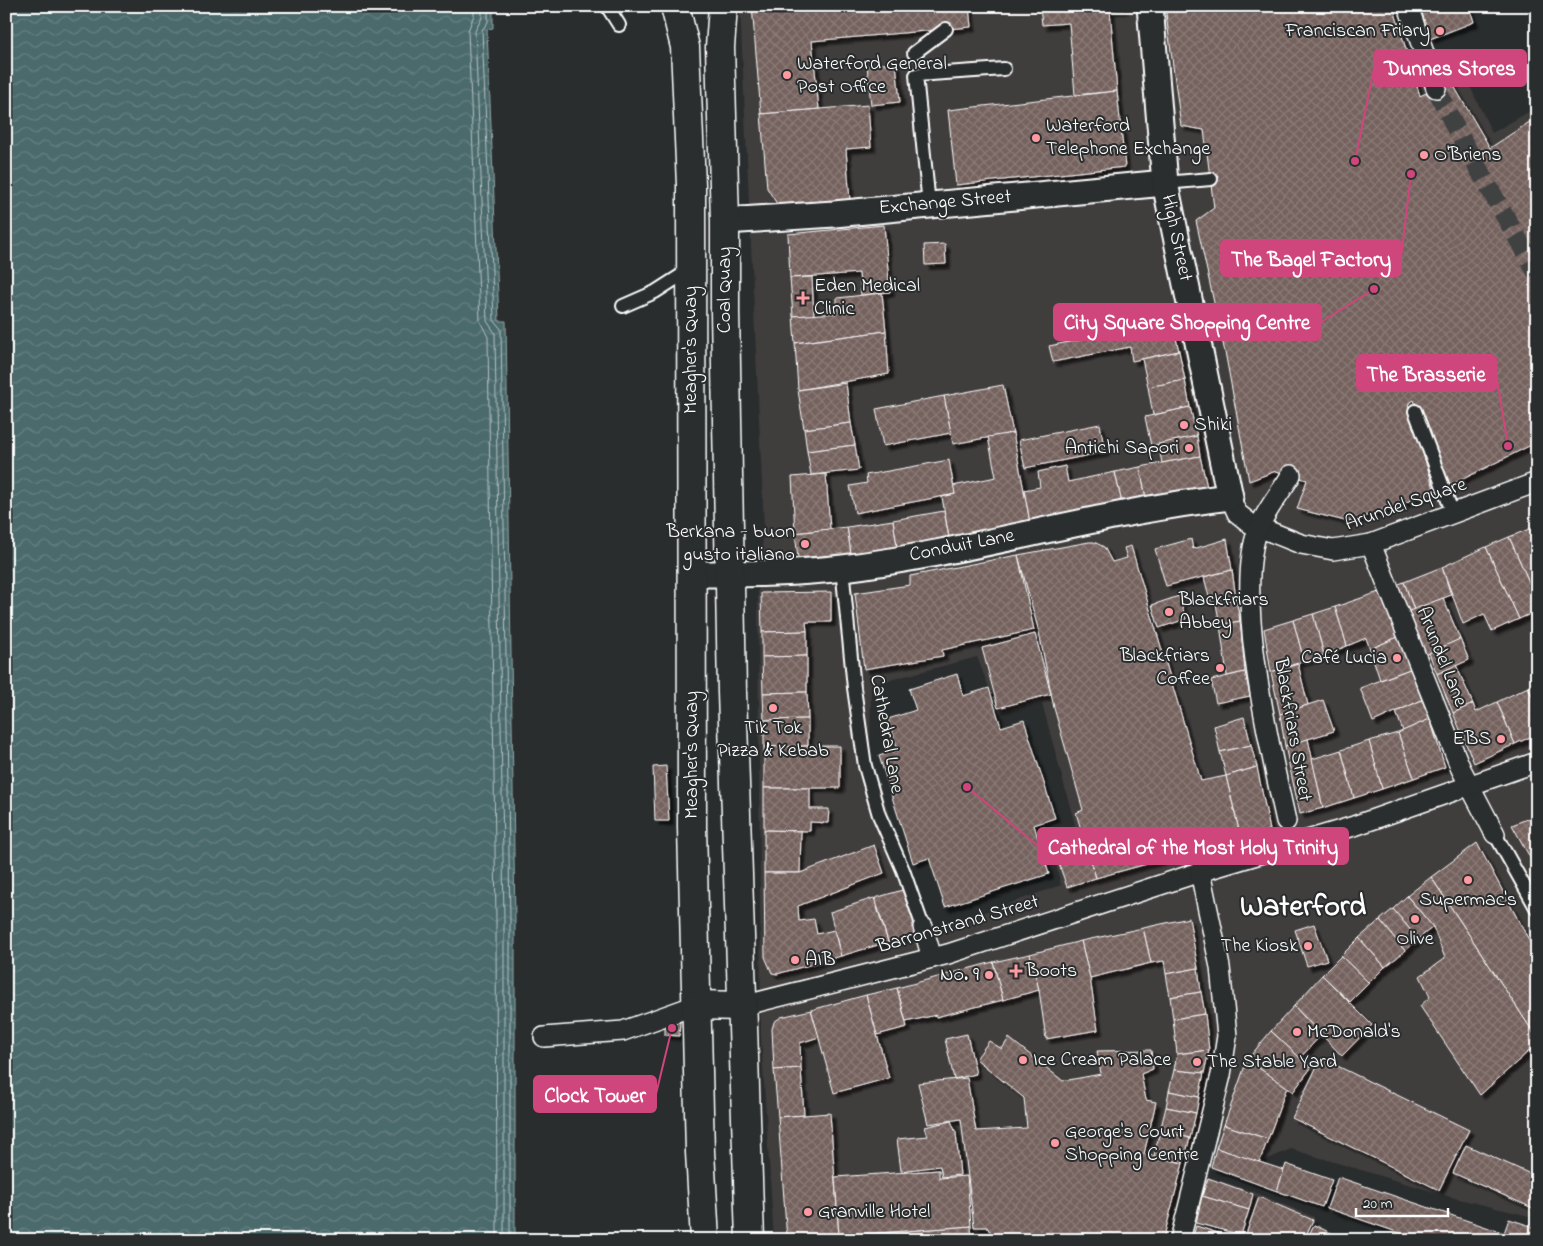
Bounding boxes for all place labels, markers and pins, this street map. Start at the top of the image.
place label: Franciscan Friary [1284,17,1430,46]
marker: Franciscan Friary [1434,25,1446,37]
place label: Waterford General Post Office [797,50,947,102]
callout: Dunnes Stores [1374,50,1526,86]
marker: Waterford General Post Office [781,69,793,81]
place label: Waterford Telephone Exchange [1046,112,1210,165]
marker: Waterford Telephone Exchange [1030,132,1042,144]
place label: O'Briens [1434,141,1501,170]
marker: O'Briens [1418,149,1430,161]
callout: The Bagel Factory [1221,240,1401,276]
place label: Eden Medical Clinic [814,272,920,324]
marker: Eden Medical Clinic [796,291,810,305]
callout: City Square Shopping Centre [1054,304,1321,340]
callout: The Brasserie [1357,355,1496,391]
place label: Shiki [1194,411,1232,440]
marker: Shiki [1178,419,1190,431]
place label: Antichi Sapori [1065,434,1179,463]
marker: Antichi Sapori [1183,442,1195,454]
place label: Berkana - buon gusto italiano [665,518,795,571]
marker: Berkana - buon gusto italiano [799,538,811,550]
place label: Blackfriars Abbey [1178,586,1269,638]
marker: Blackfriars Abbey [1163,606,1175,618]
place label: Blackfriars Coffee [1119,642,1210,694]
place label: Café Lucia [1301,644,1387,673]
marker: Café Lucia [1391,652,1403,664]
marker: Blackfriars Coffee [1214,662,1226,674]
marker: Tik Tok Pizza & Kebab [767,702,779,714]
place label: Tik Tok Pizza & Kebab [717,714,829,766]
place label: EBS [1453,725,1491,754]
marker: EBS [1495,733,1507,745]
callout: Cathedral of the Most Holy Trinity [1038,828,1348,864]
marker: Supermac's [1462,874,1474,886]
place label: Supermac's [1419,886,1517,915]
marker: Olive [1409,913,1421,925]
place label: Olive [1396,925,1434,954]
place label: The Kiosk [1220,932,1298,961]
marker: The Kiosk [1302,940,1314,952]
place label: AIB [805,946,835,975]
marker: AIB [789,954,801,966]
place label: Boots [1025,957,1077,986]
place label: No. 9 [940,961,979,990]
marker: Boots [1010,965,1022,977]
marker: No. 9 [983,969,995,981]
place label: McDonald's [1307,1018,1401,1047]
marker: McDonald's [1291,1026,1303,1038]
place label: Ice Cream Palace [1033,1046,1171,1075]
place label: The Stable Yard [1207,1048,1337,1077]
marker: Ice Cream Palace [1017,1054,1029,1066]
marker: The Stable Yard [1191,1056,1203,1068]
callout: Clock Tower [534,1076,656,1112]
place label: George's Court Shopping Centre [1065,1118,1199,1171]
marker: George's Court Shopping Centre [1049,1137,1061,1149]
place label: Granville Hotel [818,1198,930,1227]
marker: Granville Hotel [802,1206,814,1218]

